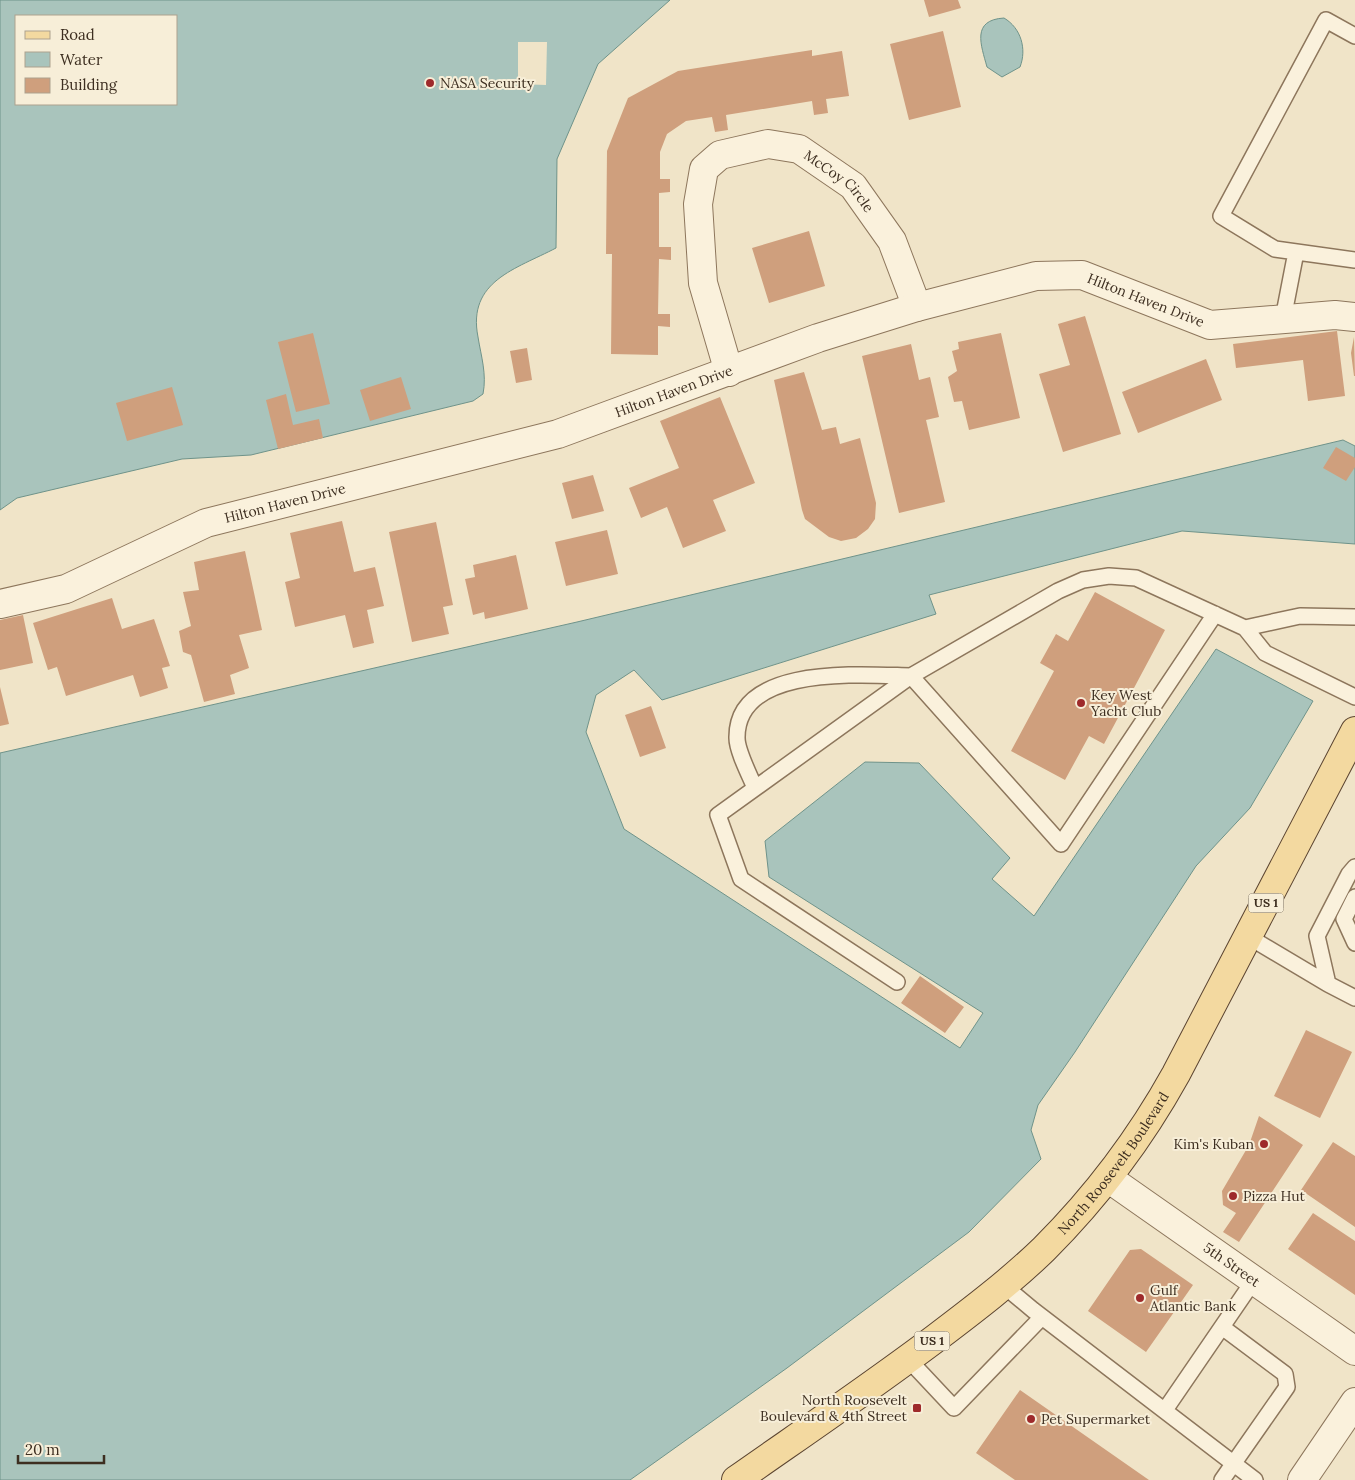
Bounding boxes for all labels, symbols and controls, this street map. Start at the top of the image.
legend [15,15,178,105]
text: Road [60,25,95,44]
text: Water [60,50,103,69]
place label: NASA Security [440,74,535,92]
text: Building [60,75,118,94]
marker: NASA Security [424,77,436,89]
street label: McCoy Circle [800,146,878,216]
street label: Hilton Haven Drive [1085,269,1207,331]
street label: Hilton Haven Drive [613,361,736,421]
street label: Hilton Haven Drive [223,479,348,527]
place label: Key West Yacht Club [1090,686,1161,720]
marker: Key West Yacht Club [1075,697,1087,709]
road number: US 1 [1248,894,1284,912]
street label: North Roosevelt Boulevard [1054,1089,1173,1238]
place label: Kim's Kuban [1173,1135,1254,1153]
marker: Kim's Kuban [1258,1138,1270,1150]
place label: Pizza Hut [1243,1187,1306,1205]
marker: Pizza Hut [1227,1190,1239,1202]
street label: 5th Street [1200,1239,1264,1291]
place label: Gulf Atlantic Bank [1149,1281,1236,1315]
marker: Gulf Atlantic Bank [1134,1292,1146,1304]
road number: US 1 [914,1332,950,1350]
place label: North Roosevelt Boulevard & 4th Street [760,1391,908,1425]
marker: North Roosevelt Boulevard & 4th Street [911,1402,923,1414]
place label: Pet Supermarket [1041,1410,1151,1428]
marker: Pet Supermarket [1025,1413,1037,1425]
scale bar [18,1432,104,1464]
text: 20 m [25,1440,60,1459]

